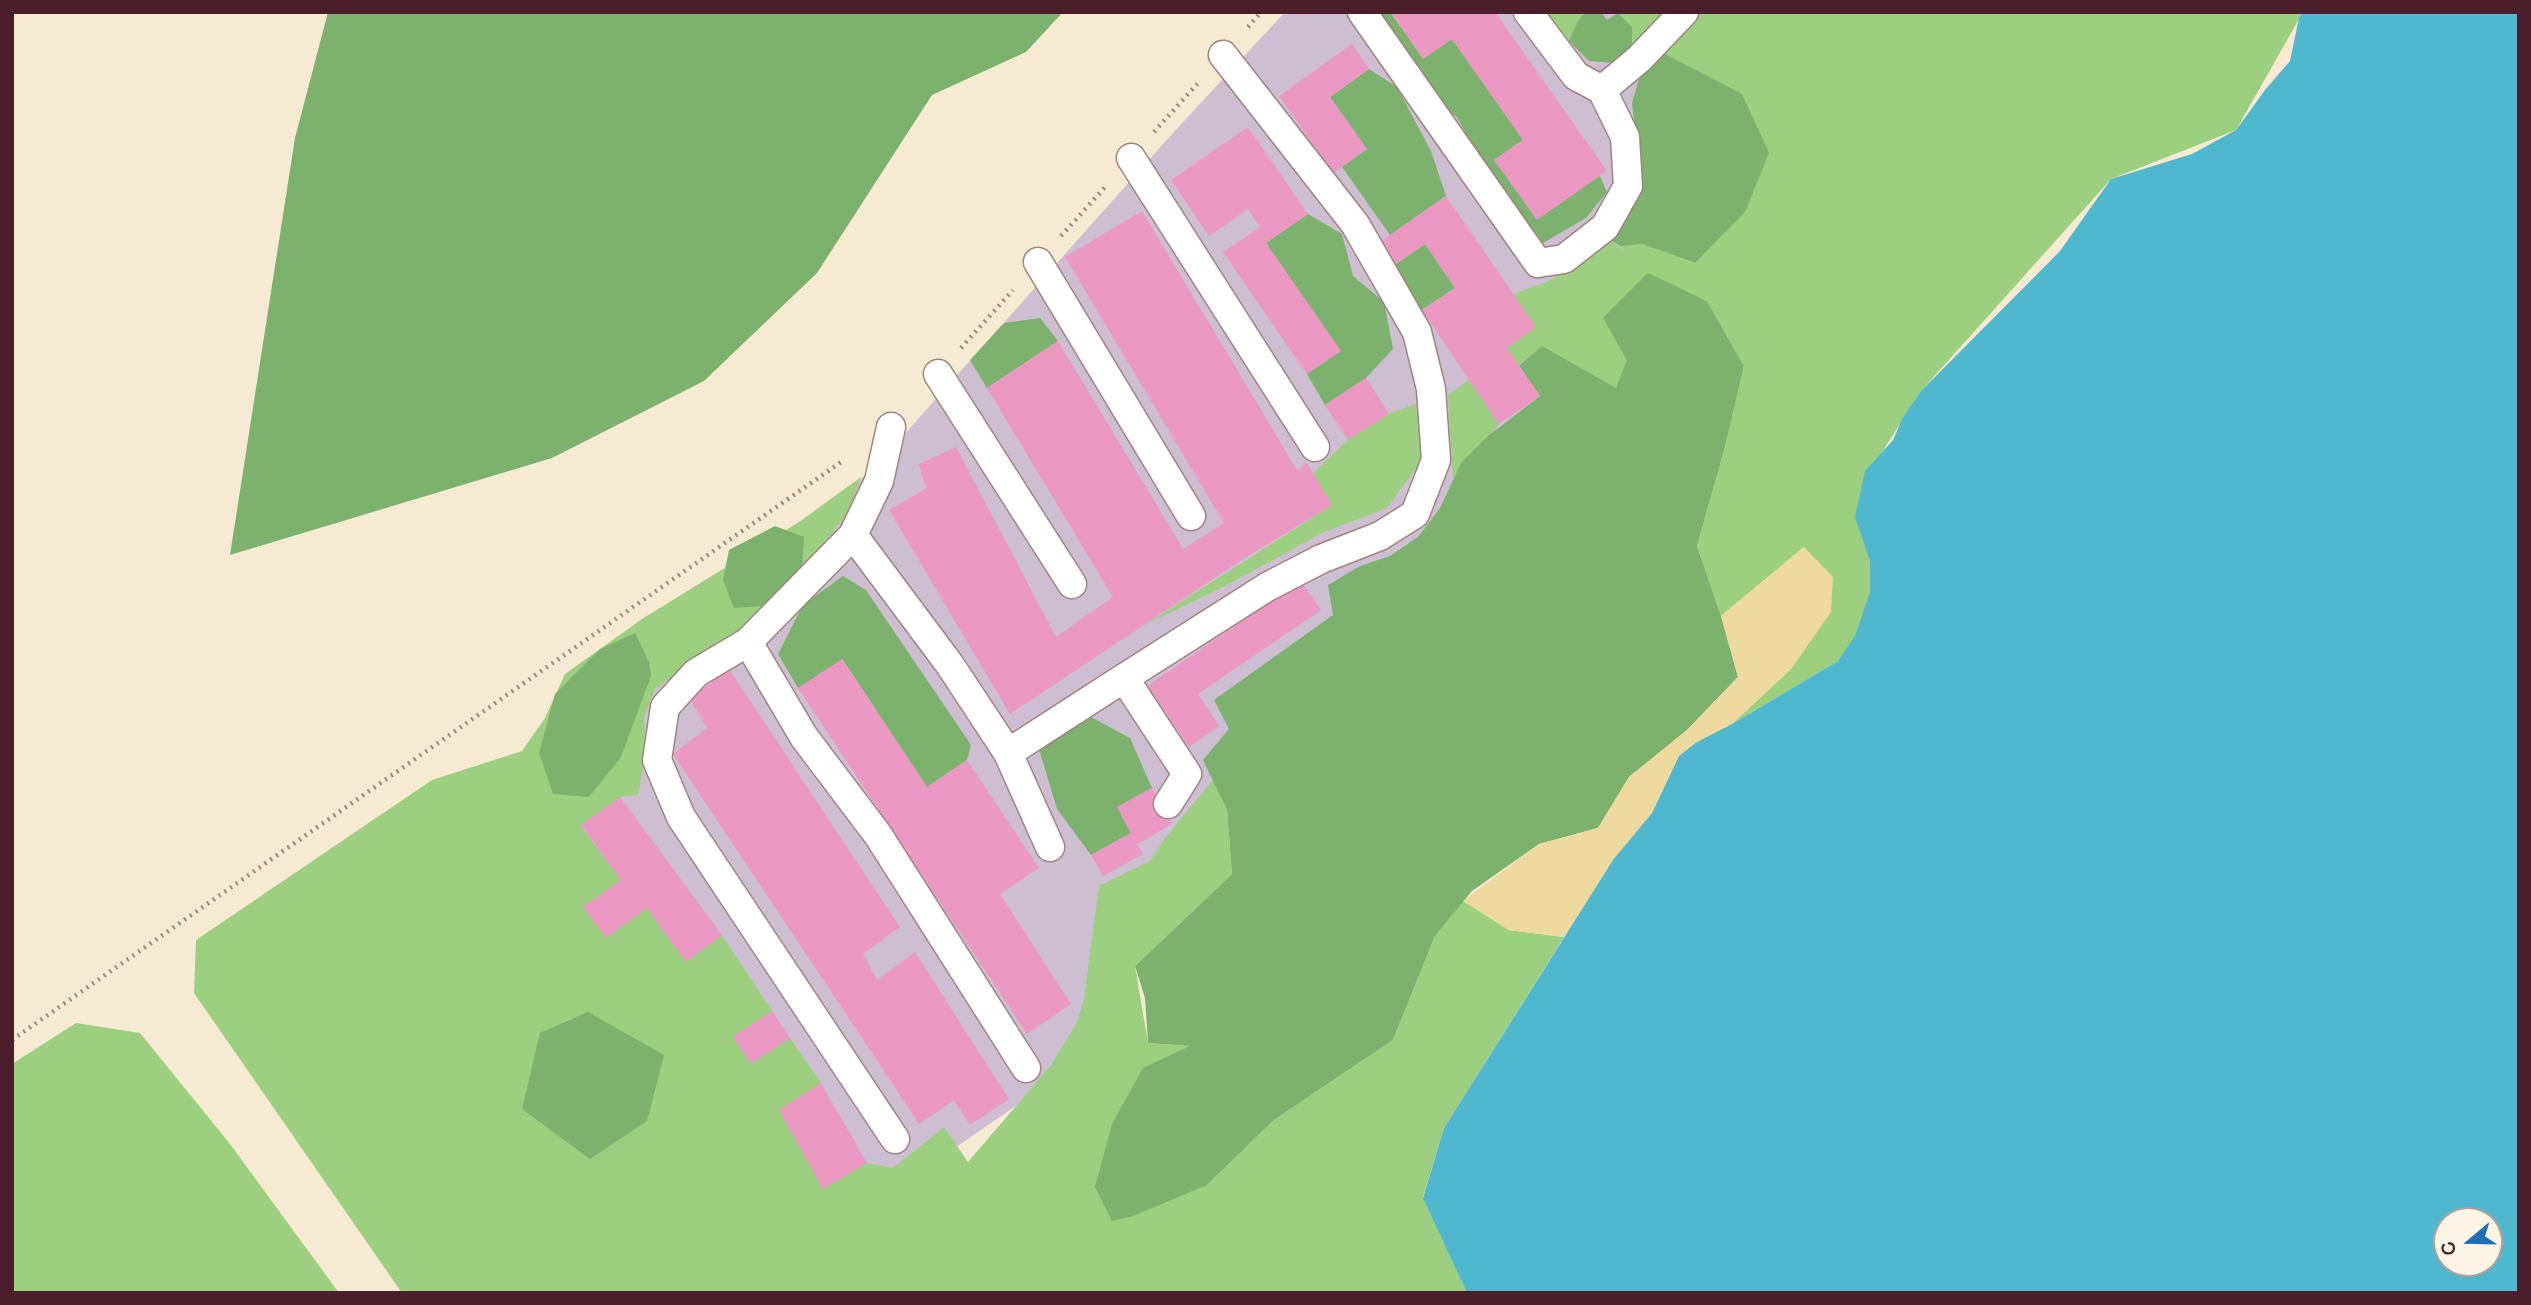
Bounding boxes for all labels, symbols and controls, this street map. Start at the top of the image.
north arrow [2433,1207,2503,1277]
text: С [2437,1238,2463,1258]

